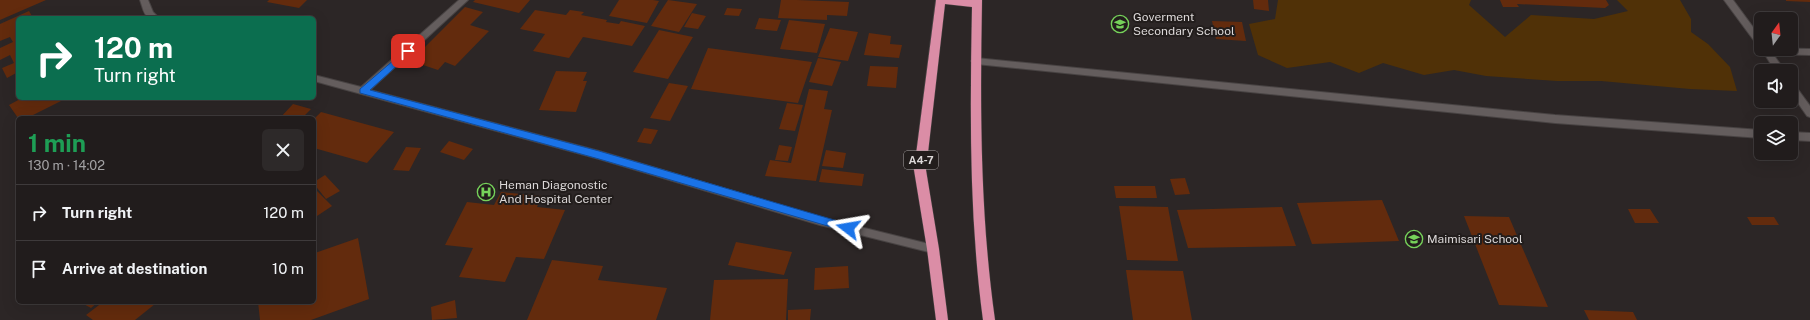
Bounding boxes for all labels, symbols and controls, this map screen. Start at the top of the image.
place label: Goverment Secondary School [1133,10,1235,38]
north arrow [1754,12,1798,56]
map controls [1754,12,1798,160]
school or university icon: Goverment Secondary School [1110,14,1130,34]
text: 120 m [94,31,173,64]
icon: right [28,32,80,84]
pin [391,34,425,68]
icon: arrive [397,40,419,62]
button: sound [1754,64,1798,108]
text: Turn right [94,65,176,86]
button: layers [1754,116,1798,160]
text: 1 min [28,129,86,157]
button: close [262,129,304,171]
road number: A4-7 [904,151,938,169]
text: 130 m · 14:02 [28,158,105,173]
place label: Heman Diagonostic And Hospital Center [499,178,612,206]
hospital icon: Heman Diagonostic And Hospital Center [476,182,496,202]
icon: right [28,202,50,224]
text: Turn right [62,204,132,221]
text: 120 m [263,204,304,221]
position arrow [827,207,869,249]
school or university icon: Maimisari School [1404,229,1424,249]
place label: Maimisari School [1427,232,1523,246]
icon: arrive [28,258,50,280]
text: Arrive at destination [62,260,207,277]
text: 10 m [272,260,304,277]

